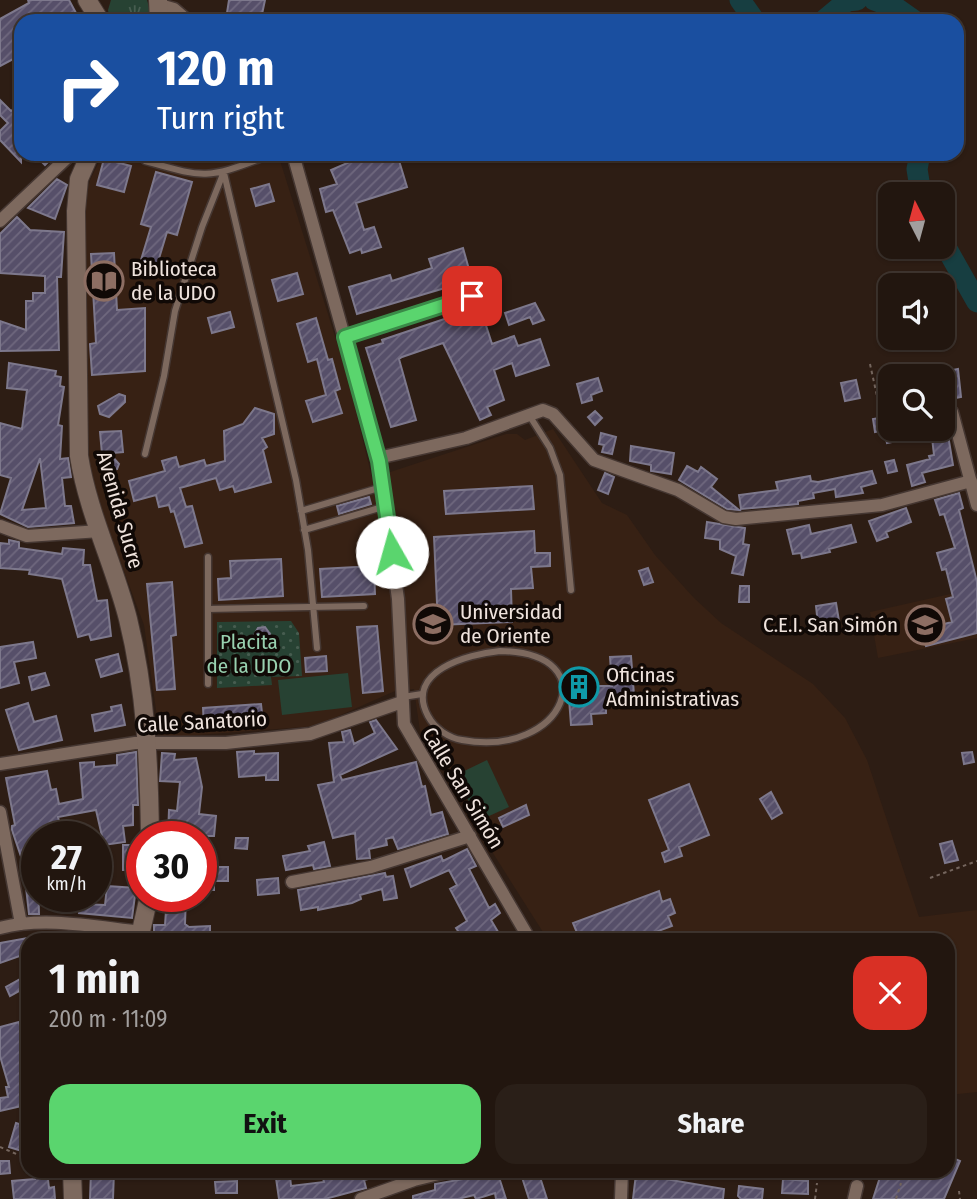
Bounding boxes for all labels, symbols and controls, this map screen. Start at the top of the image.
text: 120 m [157,39,275,98]
icon: right [42,42,133,133]
text: Turn right [157,99,284,137]
north arrow [878,182,956,259]
map controls [878,182,955,441]
place label: Biblioteca de la UDO [131,256,217,306]
library icon: Biblioteca de la UDO [83,260,125,302]
pin [442,266,502,326]
button: sound [878,273,955,350]
icon: arrive [453,277,491,315]
button: search [878,364,955,441]
street label: Avenida Sucre [91,448,149,572]
position arrow [355,515,429,589]
place label: Universidad de Oriente [460,599,562,649]
school or university icon: Universidad de Oriente [412,603,454,645]
school or university icon: C.E.I. San Simón [904,604,946,646]
place label: C.E.I. San Simón [763,612,898,638]
park label: Placita de la UDO [207,629,291,679]
place label: Oficinas Administrativas [606,662,739,712]
building icon: Oficinas Administrativas [558,666,600,708]
street label: Calle Sanatorio [136,706,268,738]
street label: Calle San Simón [416,722,510,854]
speed limit sign: 30 [126,821,217,912]
text: 27 [51,836,82,878]
text: km/h [46,873,87,895]
text: 1 min [49,954,140,1004]
button: close [853,956,927,1030]
text: 200 m · 11:09 [49,1005,167,1033]
button: Exit [49,1084,481,1164]
button: Share [495,1084,927,1164]

